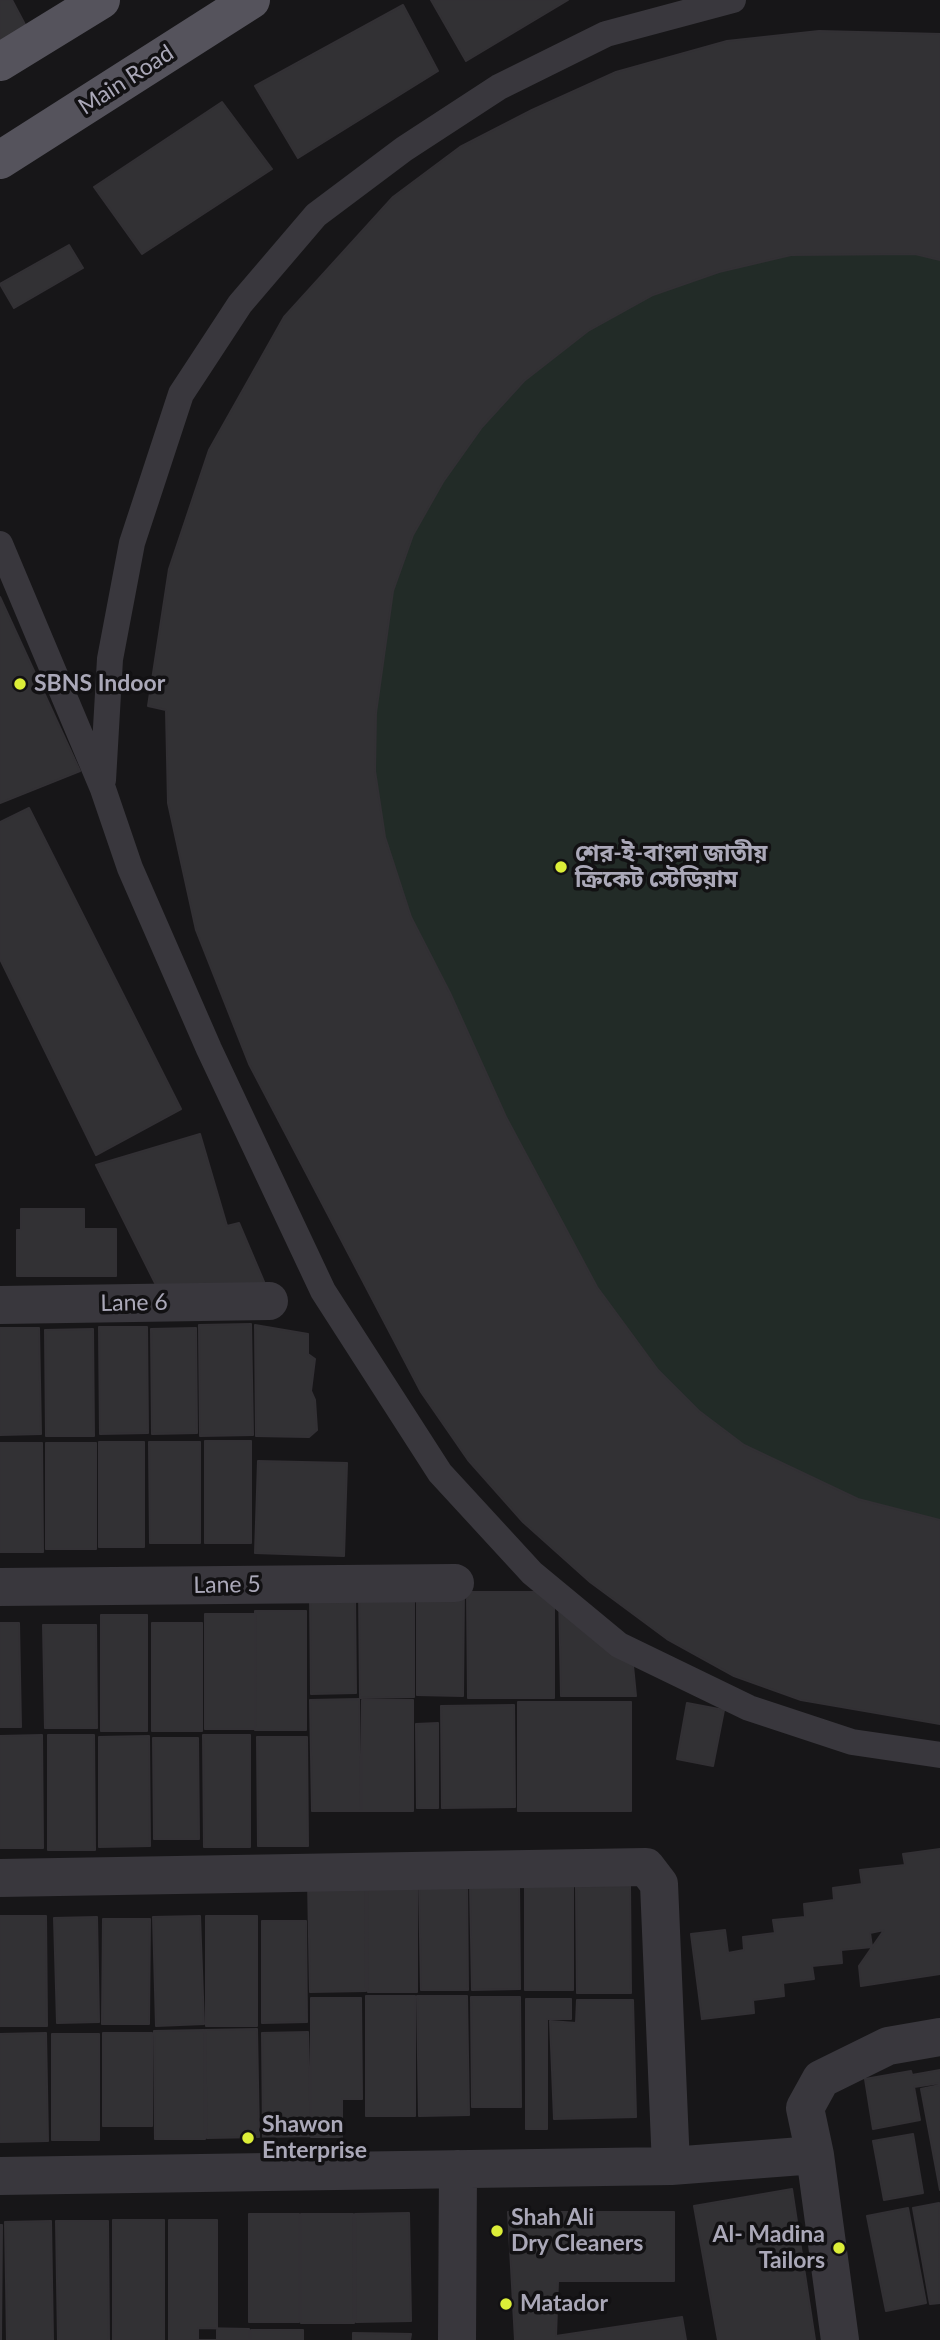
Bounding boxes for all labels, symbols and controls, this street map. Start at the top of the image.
street label: Main Road [73,39,179,121]
place label: SBNS Indoor [34,670,165,698]
marker: SBNS Indoor [12,676,28,692]
place label: শের-ই-বাংলা জাতীয় ক্রিকেট স্টেডিয়াম [575,840,767,894]
marker: শের-ই-বাংলা জাতীয় ক্রিকেট স্টেডিয়াম [553,859,569,875]
street label: Lane 6 [100,1289,168,1317]
street label: Lane 5 [193,1571,261,1599]
place label: Shawon Enterprise [262,2111,367,2165]
marker: Shawon Enterprise [240,2130,256,2146]
place label: Shah Ali Dry Cleaners [511,2204,643,2258]
place label: Al- Madina Tailors [713,2221,825,2275]
marker: Shah Ali Dry Cleaners [489,2223,505,2239]
marker: Al- Madina Tailors [831,2240,847,2256]
place label: Matador [520,2290,608,2318]
marker: Matador [498,2296,514,2312]

